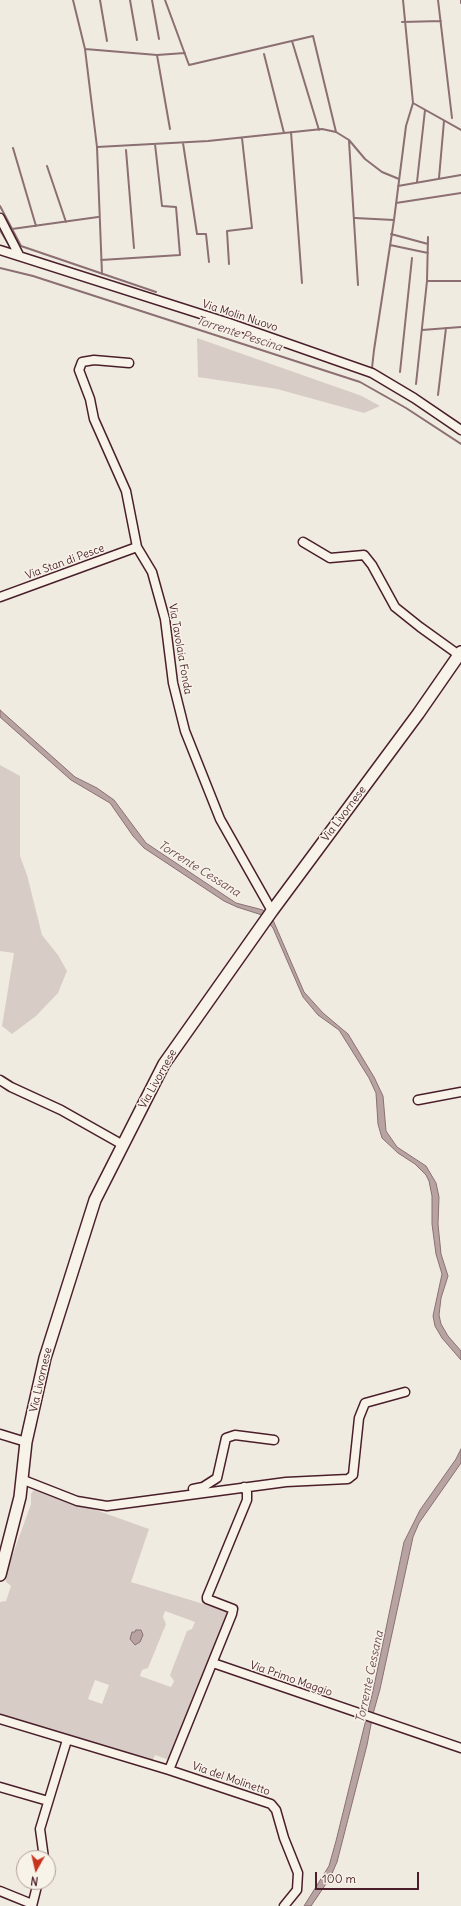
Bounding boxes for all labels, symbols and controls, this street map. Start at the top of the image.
street label: Via Molin Nuovo [201,298,279,334]
water label: Torrente Pescina [194,313,284,355]
street label: Via Stan di Pesce [24,542,106,582]
street label: Via Tavolaia Fonda [165,602,195,696]
street label: Via Livornese [319,784,369,844]
water label: Torrente Cessana [155,838,243,900]
street label: Via Livornese [136,1047,180,1111]
street label: Via Livornese [27,1346,55,1414]
water label: Torrente Cessana [353,1630,387,1724]
street label: Via Primo Maggio [248,1659,334,1699]
street label: Via del Molinetto [190,1759,272,1799]
north arrow [16,1850,56,1890]
scale bar [317,1864,421,1890]
text: 100 m [322,1871,356,1886]
text: N [30,1873,39,1888]

